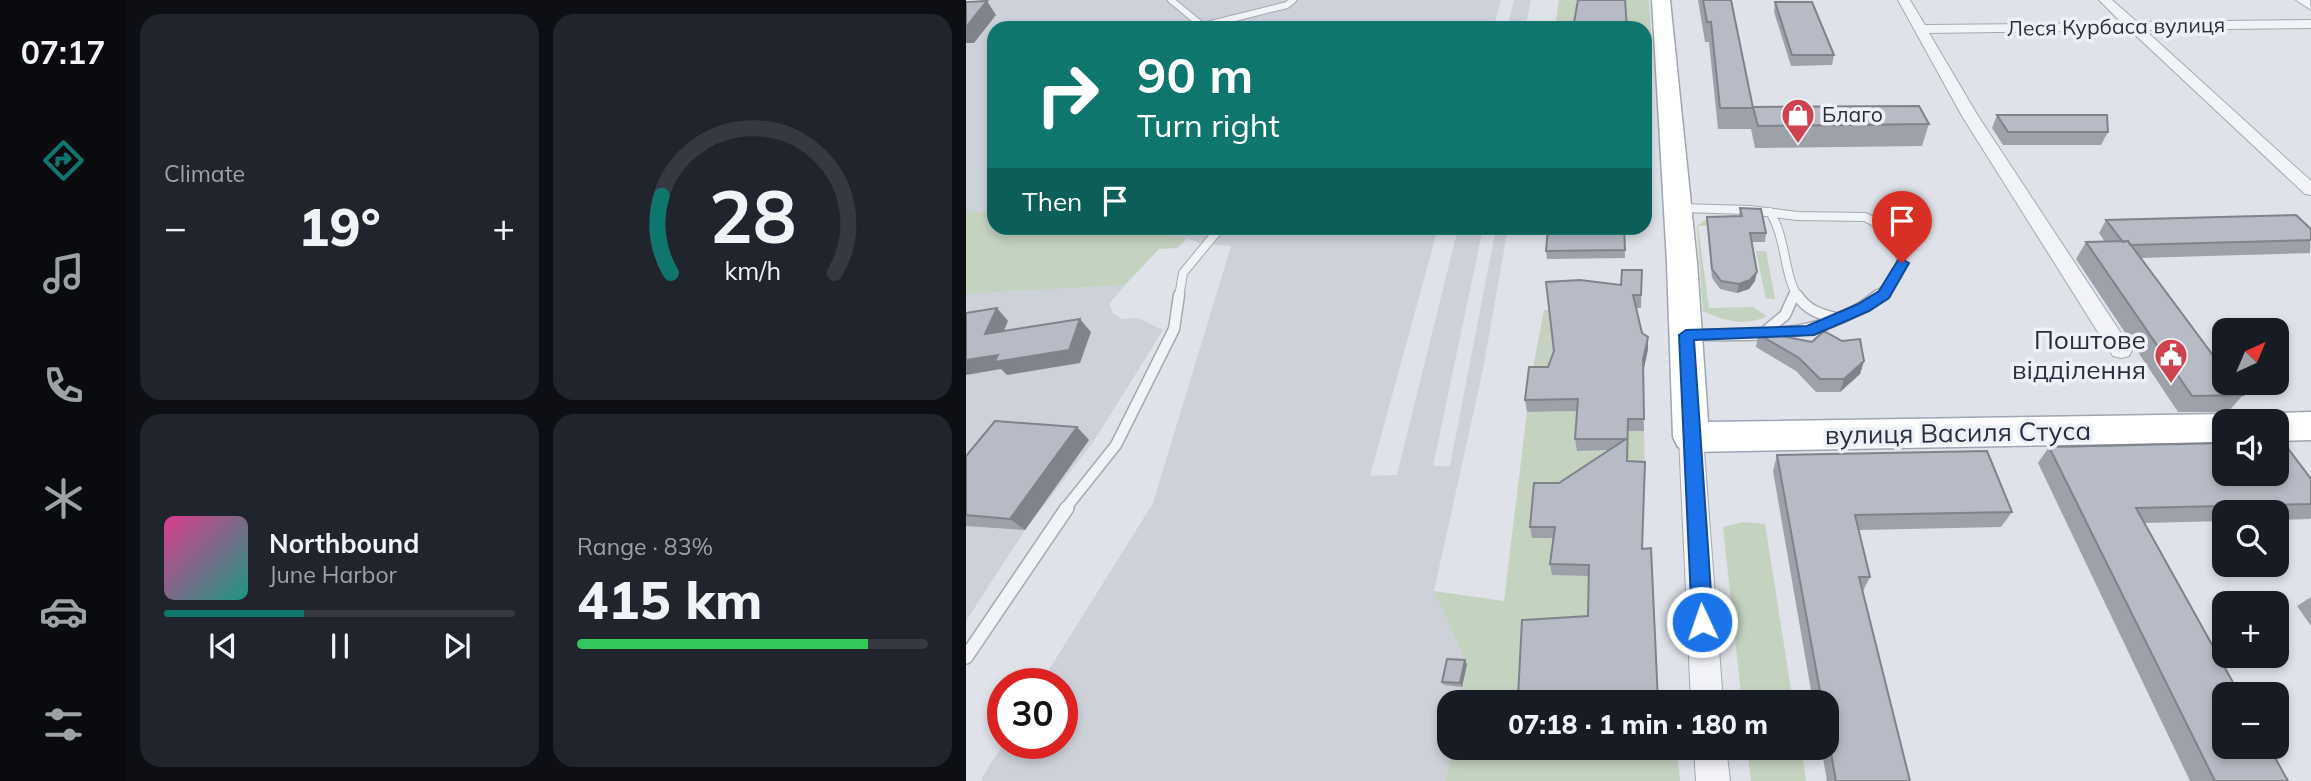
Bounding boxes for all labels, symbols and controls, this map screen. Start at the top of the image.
street label: Леся Курбаса вулиця [2007,11,2225,41]
text: 07:17 [21,32,105,72]
text: 90 m [1137,44,1253,105]
icon: right [1022,49,1113,140]
shop icon: Благо [1779,96,1817,145]
place label: Благо [1822,101,1883,127]
text: Turn right [1137,105,1280,145]
icon: directions [39,136,88,185]
text: Climate [164,159,245,188]
text: 28 [709,170,796,261]
icon: arrive [1096,182,1134,220]
text: Then [1022,185,1082,218]
pin [1872,191,1932,263]
text: 19° [298,194,381,259]
icon: arrive [1883,202,1921,240]
text: − [164,203,187,251]
text: + [492,203,515,251]
icon: music [39,249,88,298]
text: km/h [724,255,781,286]
north arrow [2212,318,2289,396]
map controls [2212,318,2289,759]
place label: Поштове відділення [2012,323,2146,386]
public building icon: Поштове відділення [2152,336,2190,385]
icon: phone [39,361,88,410]
button: sound [2212,409,2289,486]
street label: вулиця Василя Стуса [1824,414,2092,451]
icon: climate [39,474,88,523]
button: search [2212,500,2289,577]
text: Northbound [269,527,419,560]
text: Range · 83% [577,532,713,561]
text: June Harbor [269,560,397,589]
text: 415 km [577,567,762,632]
position arrow [1665,585,1739,659]
icon: car [39,587,88,636]
button: + [2212,591,2289,668]
icon: previous [204,627,242,665]
icon: pause [321,627,359,665]
icon: next [438,627,476,665]
speed limit sign: 30 [987,668,1078,759]
button: − [2212,682,2289,759]
icon: filters [39,700,88,749]
text: 07:18 · 1 min · 180 m [1508,708,1768,741]

